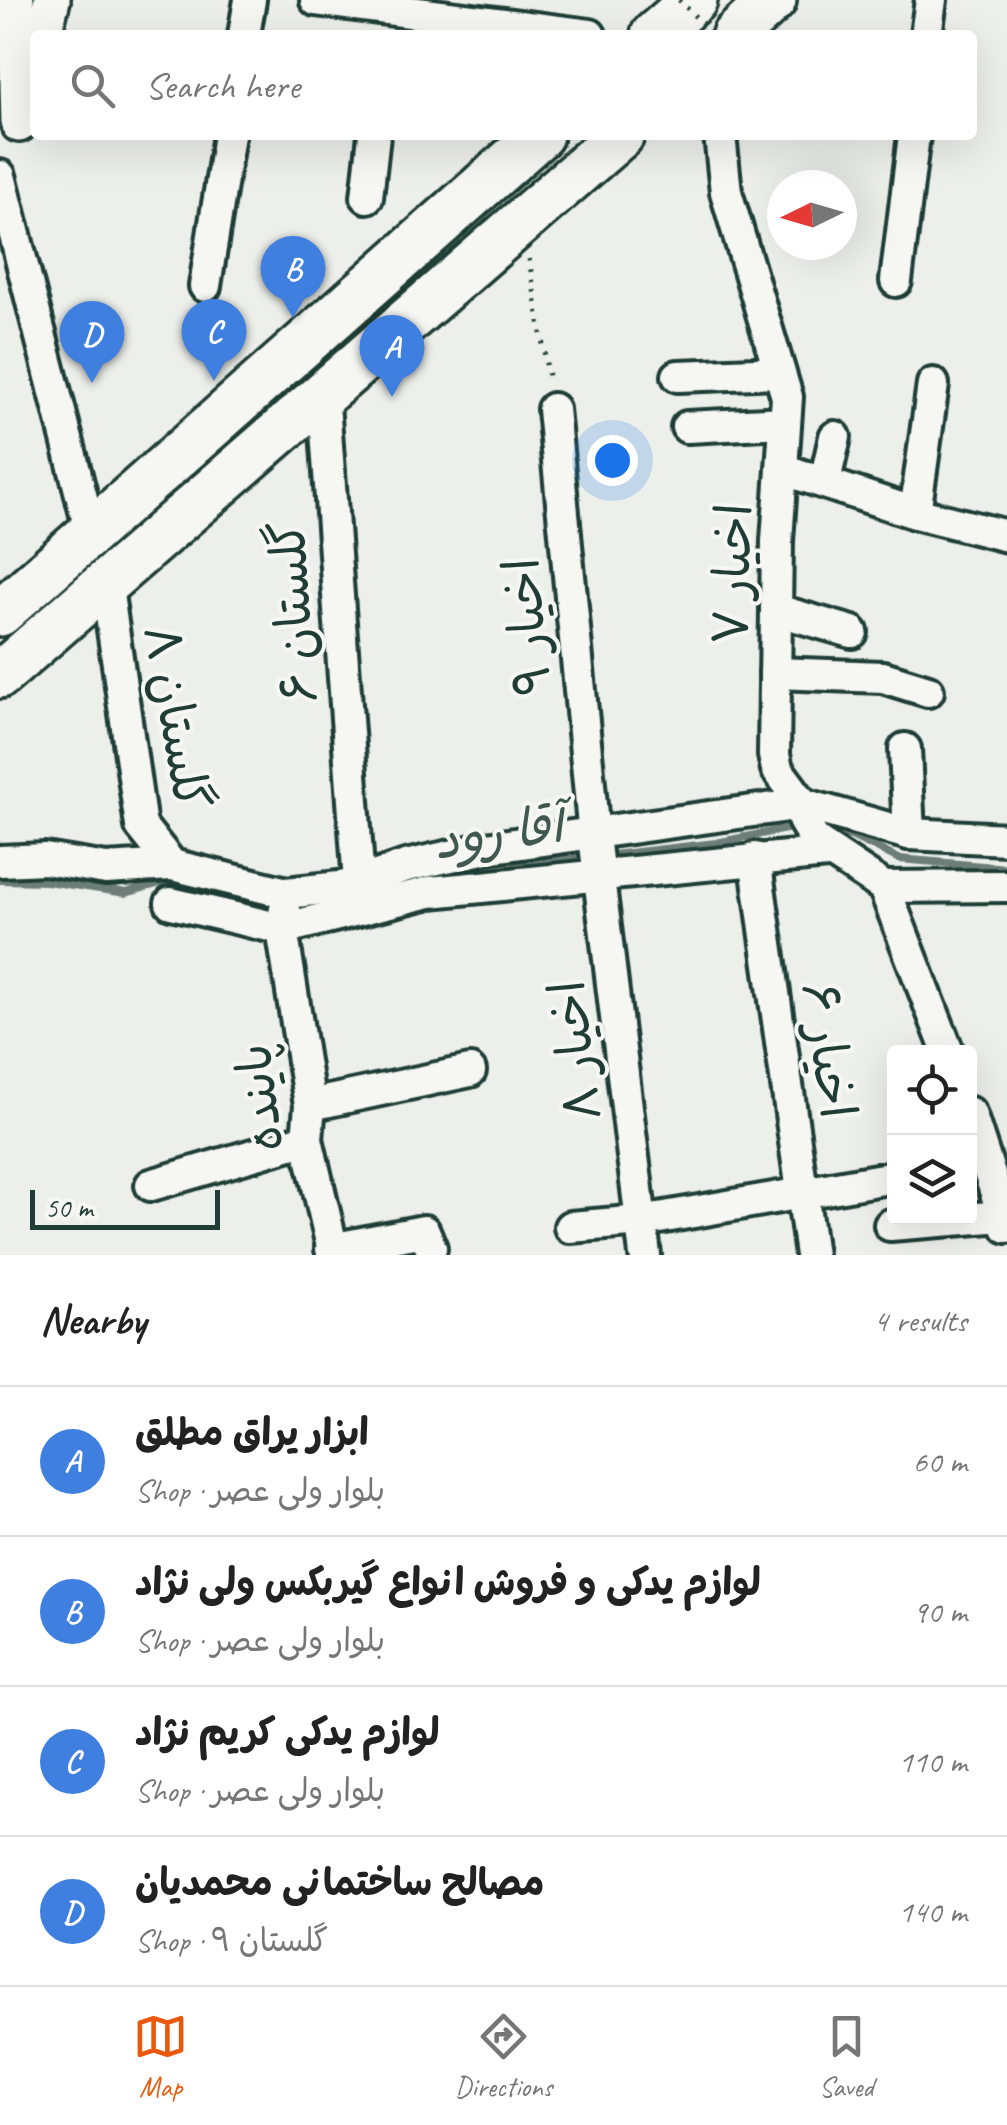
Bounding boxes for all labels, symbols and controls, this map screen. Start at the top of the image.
search box [30,30,977,140]
icon: search [65,58,120,113]
text: Search here [145,62,300,109]
north arrow [767,170,857,260]
pin: B [260,236,326,318]
pin: C [182,298,246,381]
pin: D [59,300,124,383]
pin: A [360,314,424,397]
your location [587,435,638,486]
street label: اخیار ۷ [699,502,766,646]
street label: گلستان ۶ [256,519,331,705]
street label: اخیار ۹ [490,556,565,698]
street label: گلستان ۸ [129,620,224,815]
water label: آقا رود [429,790,579,875]
street label: اخیار ۸ [536,977,615,1125]
street label: اخیار ۶ [788,978,869,1122]
street label: پاینده [222,1040,297,1155]
map controls [887,1045,977,1225]
button: locate [887,1045,977,1135]
button: layers [887,1135,977,1225]
scale bar [30,1185,220,1230]
text: 50 m [45,1190,93,1225]
text: Nearby [40,1294,146,1347]
text: 4 results [873,1300,967,1341]
text: ابزار یراق مطلق [135,1409,369,1456]
text: A [64,1441,81,1482]
text: 60 m [913,1441,967,1482]
text: Shop · بلوار ولی عصر [135,1470,385,1511]
text: لوازم یدکی و فروش انواع گیربکس ولی نژاد [135,1559,761,1606]
text: B [64,1591,81,1632]
text: 90 m [913,1591,967,1632]
text: Shop · بلوار ولی عصر [135,1620,385,1661]
text: لوازم یدکی کریم نژاد [135,1709,440,1756]
text: C [65,1741,80,1782]
text: 110 m [898,1741,967,1782]
text: Shop · بلوار ولی عصر [135,1770,385,1811]
text: مصالح ساختمانی محمدیان [135,1859,544,1906]
text: D [63,1891,82,1932]
text: 140 m [898,1891,967,1932]
text: Shop · گلستان ۹ [135,1920,328,1961]
tab: Map [133,2009,188,2104]
tab: Directions [455,2009,552,2104]
tab: Saved [819,2009,874,2104]

